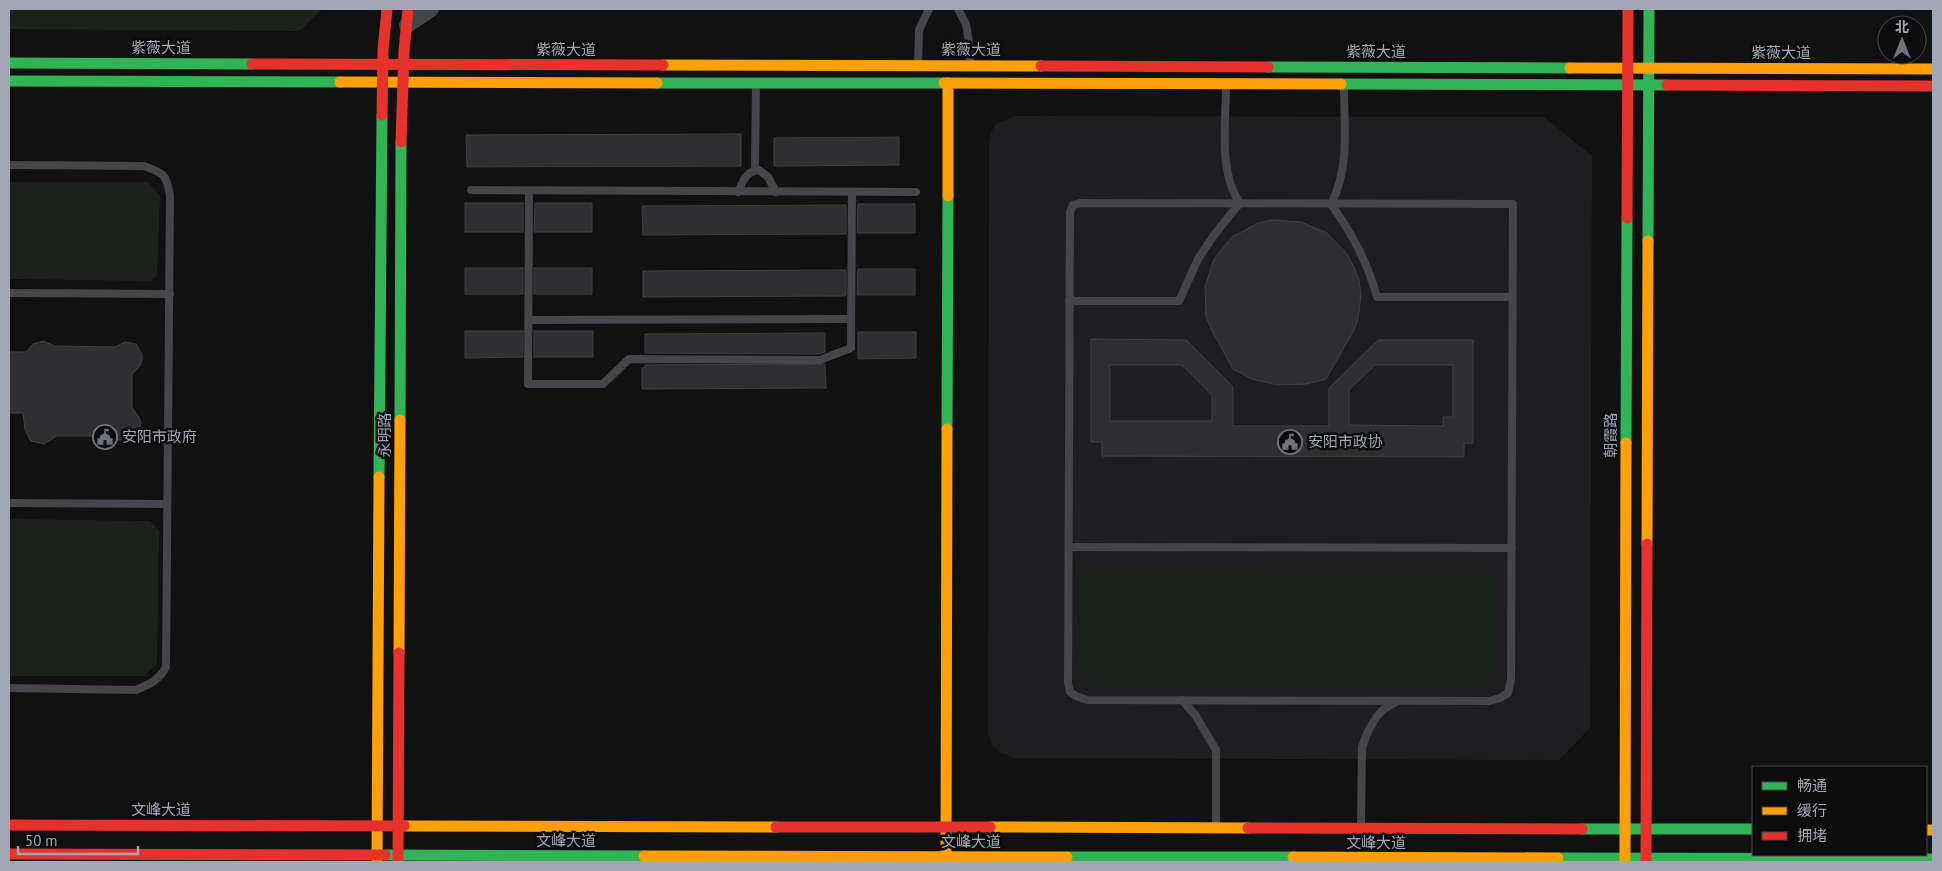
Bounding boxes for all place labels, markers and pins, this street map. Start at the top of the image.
public building icon: 安阳市政府 [92,424,118,450]
place label: 安阳市政府 [122,427,197,446]
public building icon: 安阳市政协 [1277,429,1303,455]
place label: 安阳市政协 [1308,432,1383,451]

